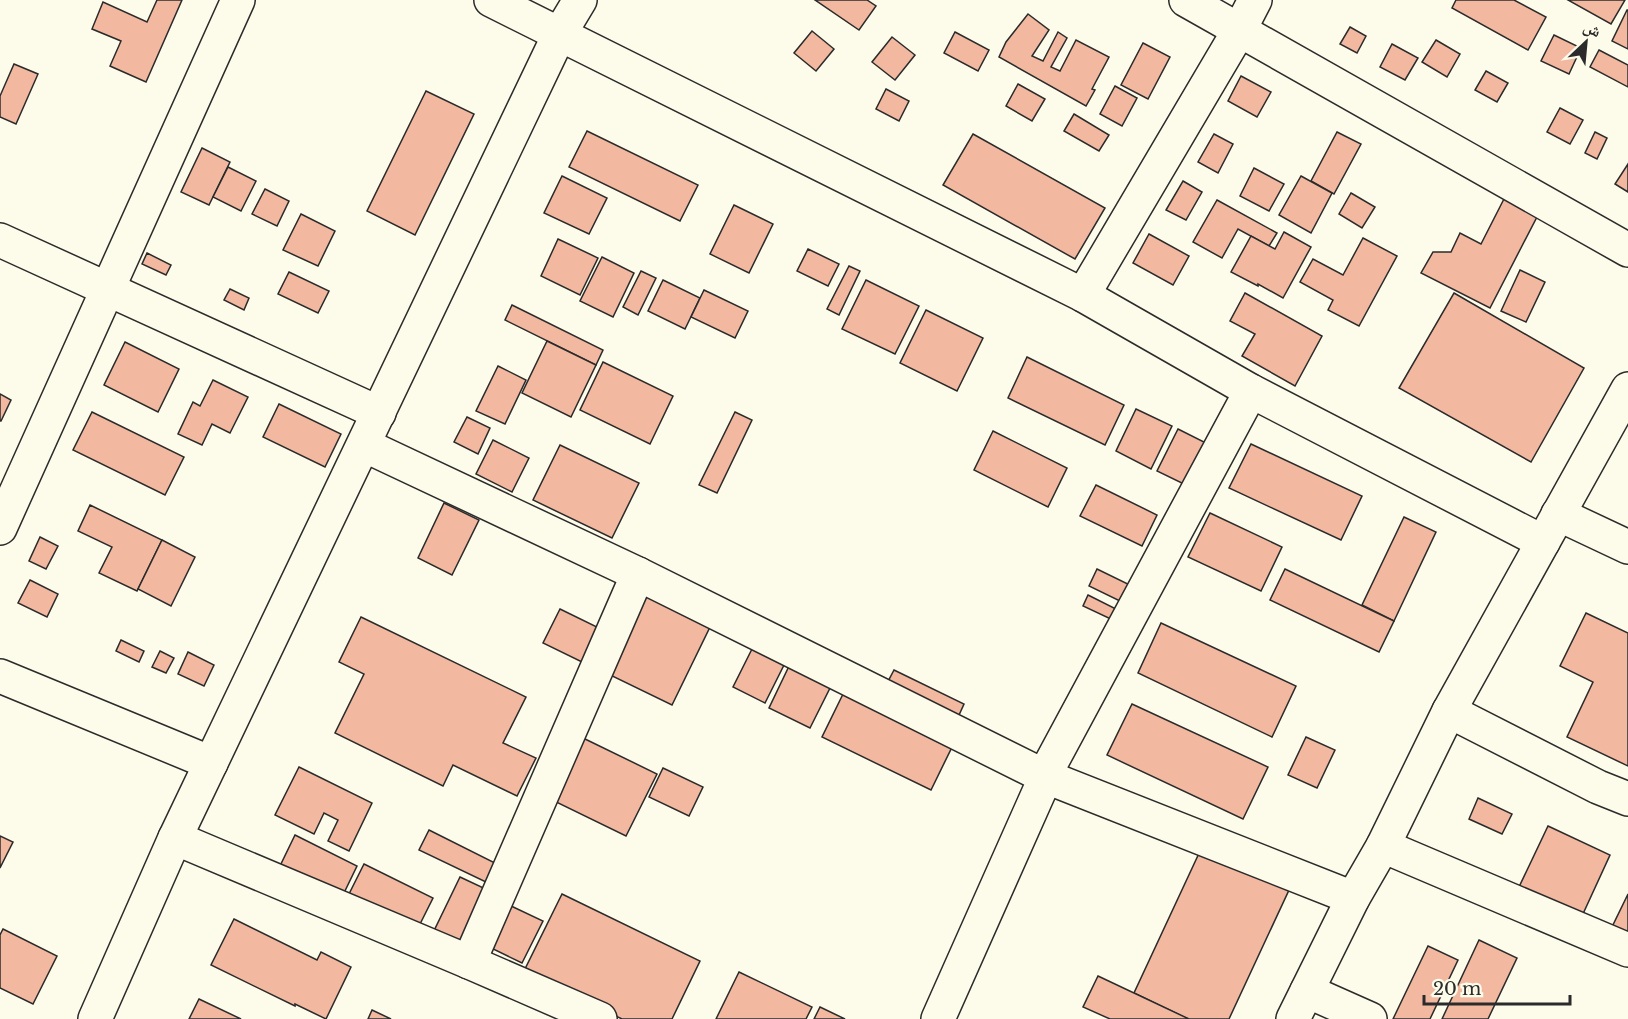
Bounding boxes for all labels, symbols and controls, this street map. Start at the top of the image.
north arrow [1556,12,1616,72]
text: ش [1581,16,1605,41]
scale bar [1424,968,1570,1006]
text: 20 m [1433,978,1481,1000]

